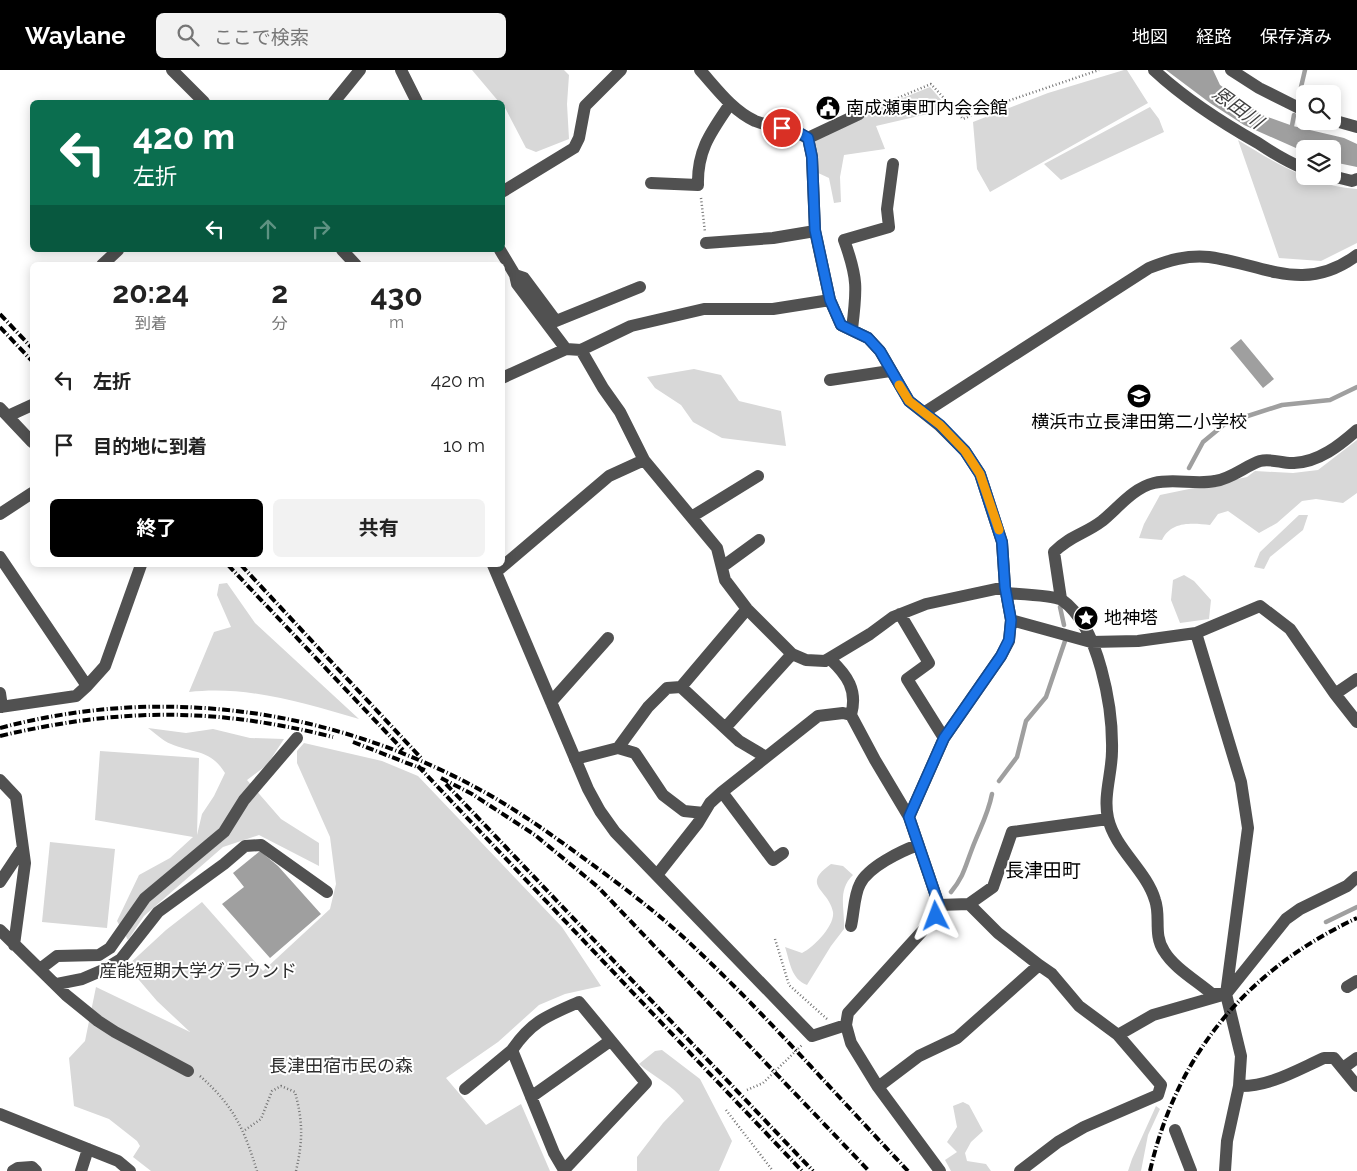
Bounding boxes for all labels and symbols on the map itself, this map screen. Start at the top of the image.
water label: 恩田川 [1208,81,1269,134]
public building icon: 南成瀬東町内会会館 [815,95,841,121]
place label: 南成瀬東町内会会館 [846,97,1008,118]
pin [761,107,803,149]
school or university icon: 横浜市立長津田第二小学校 [1126,383,1152,409]
place label: 横浜市立長津田第二小学校 [1031,411,1247,432]
place icon: 地神塔 [1073,605,1099,631]
place label: 地神塔 [1104,607,1158,628]
district label: 長津田町 [1005,859,1081,881]
position arrow [909,889,961,941]
park label: 産能短期大学グラウンド [99,960,297,981]
park label: 長津田宿市民の森 [269,1055,413,1076]

